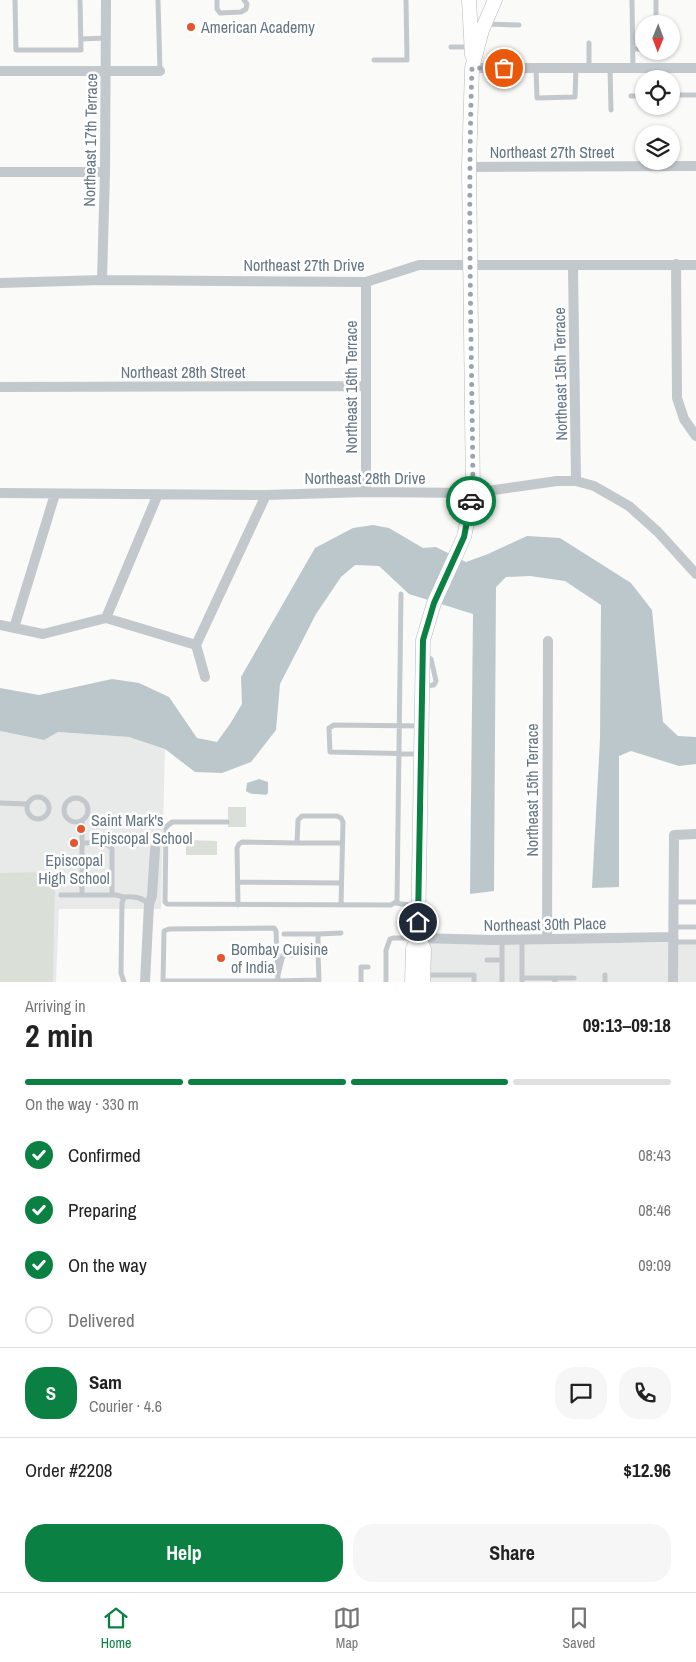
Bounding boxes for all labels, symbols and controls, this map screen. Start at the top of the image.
north arrow [635,15,680,60]
map controls [635,15,680,170]
place label: American Academy [200,16,315,38]
marker: American Academy [185,21,197,33]
pin [483,47,525,89]
icon: bag [490,54,518,82]
button: locate [635,70,680,115]
street label: Northeast 17th Terrace [78,73,102,207]
button: layers [635,125,680,170]
street label: Northeast 27th Street [490,141,615,163]
street label: Northeast 27th Drive [243,254,365,276]
street label: Northeast 15th Terrace [548,307,572,441]
street label: Northeast 16th Terrace [340,320,362,454]
street label: Northeast 28th Street [121,361,246,383]
street label: Northeast 28th Drive [304,467,426,489]
courier [446,476,496,526]
icon: car [457,487,485,515]
street label: Northeast 15th Terrace [521,723,543,857]
place label: Saint Mark's Episcopal School [91,809,192,849]
marker: Saint Mark's Episcopal School [75,823,87,835]
marker: Episcopal High School [68,837,80,849]
place label: Episcopal High School [38,849,110,889]
pin [397,901,439,943]
icon: home [404,908,432,936]
street label: Northeast 30th Place [484,912,606,936]
place label: Bombay Cuisine of India [231,938,328,978]
marker: Bombay Cuisine of India [215,952,227,964]
text: Arriving in [25,995,86,1017]
text: 09:13–09:18 [583,1012,671,1038]
text: 2 min [25,1014,94,1057]
text: On the way · 330 m [25,1093,139,1115]
icon: check [25,1141,53,1169]
text: Confirmed [68,1142,141,1168]
text: 08:43 [638,1144,671,1166]
icon: check [25,1196,53,1224]
text: Preparing [68,1197,136,1223]
text: 08:46 [638,1199,671,1221]
icon: check [25,1251,53,1279]
text: On the way [68,1252,147,1278]
text: 09:09 [638,1254,671,1276]
text: Delivered [68,1307,135,1333]
button: chat [555,1367,607,1419]
button: phone [619,1367,671,1419]
text: Sam [89,1369,122,1395]
text: S [46,1380,56,1406]
text: Courier · 4.6 [89,1395,162,1417]
text: Order #2208 [25,1457,112,1483]
text: $12.96 [623,1457,671,1483]
button: Help [25,1524,343,1582]
button: Share [353,1524,671,1582]
tab: Home [101,1604,131,1652]
tab: Map [333,1604,361,1652]
tab: Saved [563,1604,595,1652]

